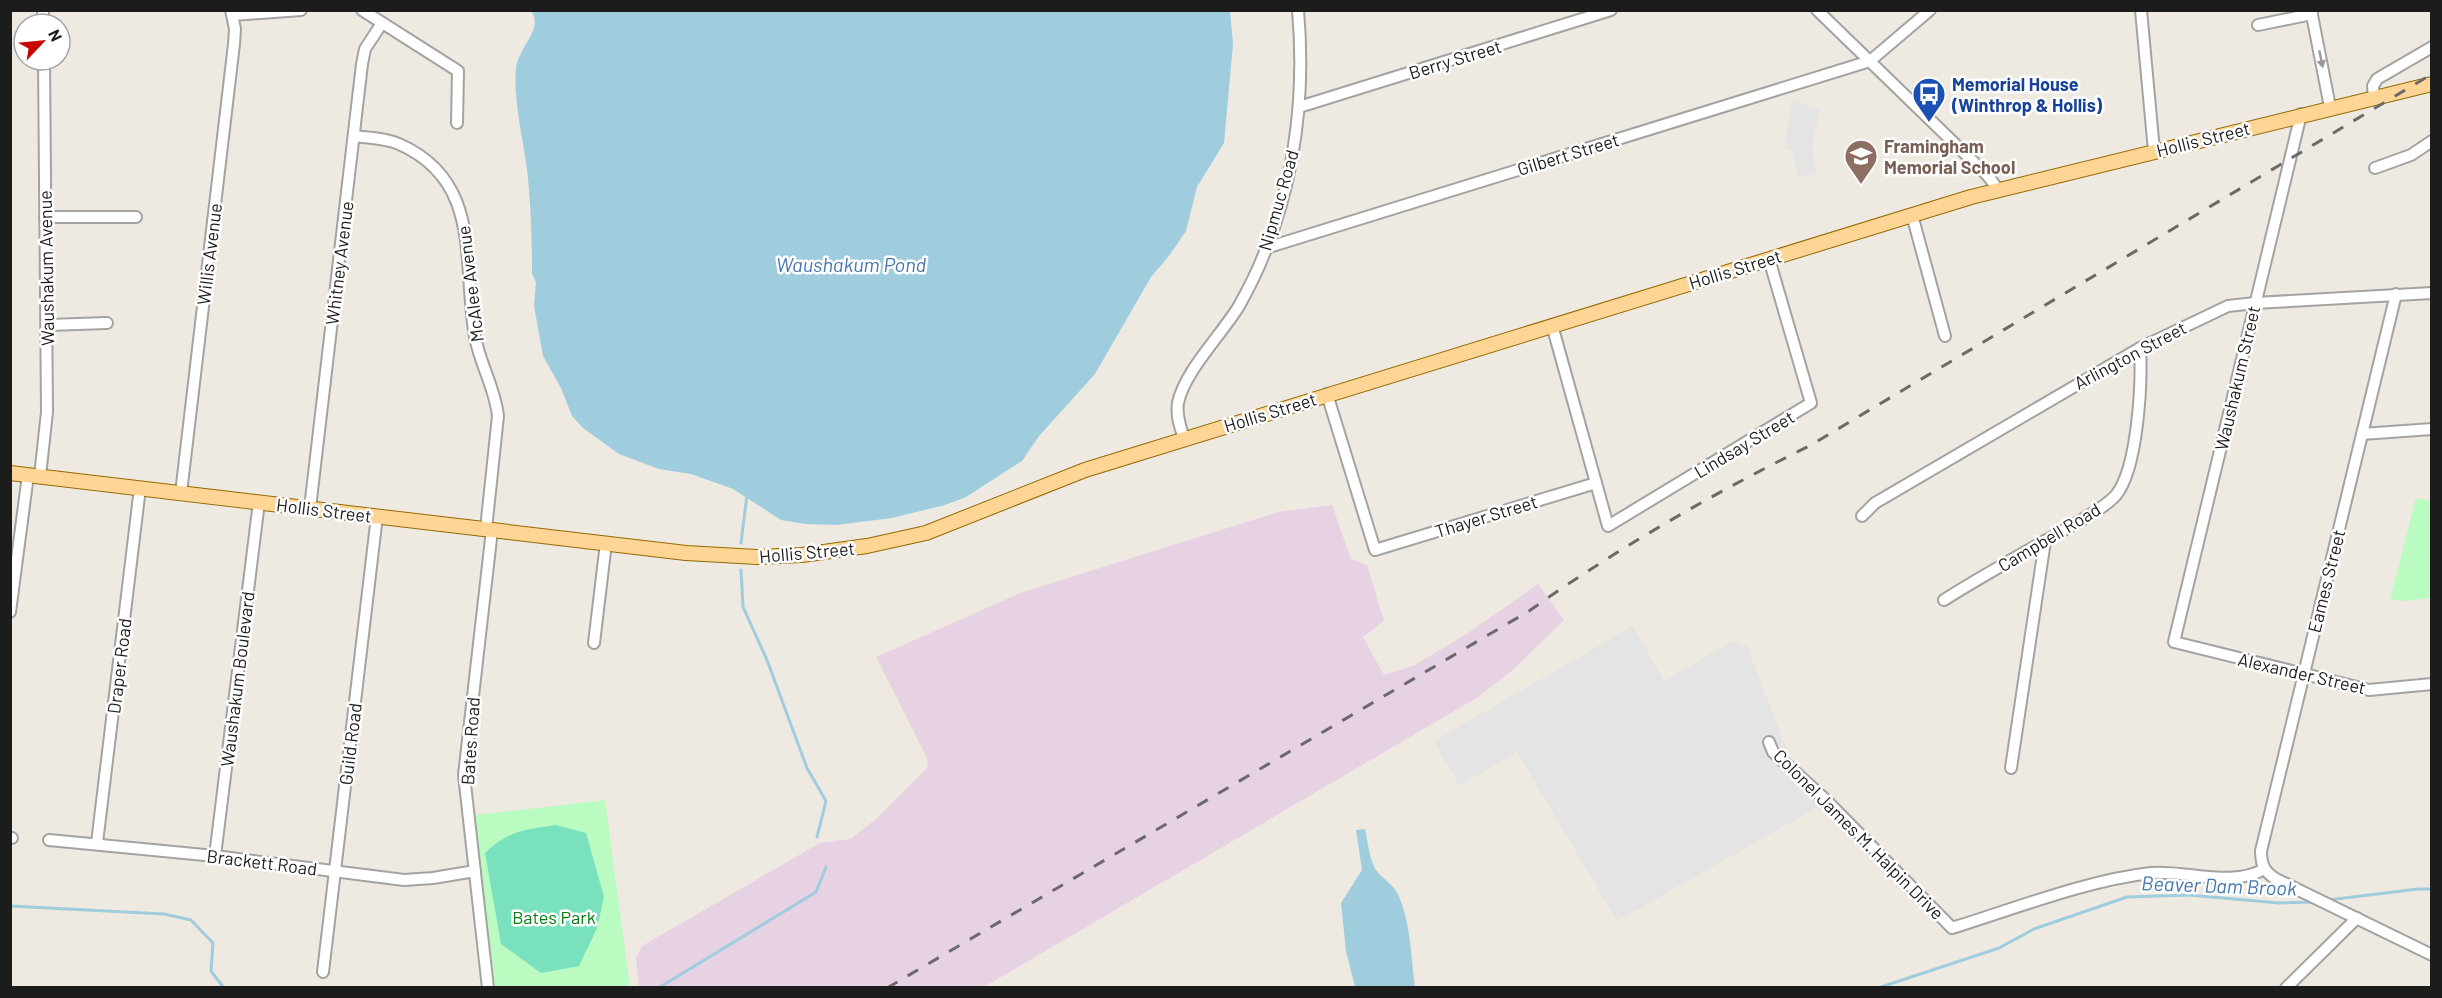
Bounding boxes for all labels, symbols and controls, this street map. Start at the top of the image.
north arrow [12,12,72,72]
text: N [45,26,67,44]
street label: Berry Street [1406,35,1504,83]
one-way arrow [2317,50,2326,69]
place label: Memorial House (Winthrop & Hollis) [1951,73,2103,116]
bus stop icon: Memorial House (Winthrop & Hollis) [1911,76,1947,123]
street label: Hollis Street [2154,117,2252,161]
street label: Gilbert Street [1514,128,1622,180]
place label: Framingham Memorial School [1884,135,2015,178]
school or university icon: Framingham Memorial School [1843,138,1879,185]
street label: Nipmuc Road [1253,147,1303,253]
street label: Waushakum Avenue [34,190,58,346]
street label: Whitney Avenue [320,200,358,326]
street label: Willis Avenue [192,202,226,306]
street label: McAlee Avenue [452,224,488,344]
street label: Hollis Street [1686,244,1784,294]
water label: Waushakum Pond [776,252,927,276]
street label: Waushakum Street [2210,304,2264,452]
street label: Arlington Street [2070,316,2190,394]
street label: Hollis Street [1221,387,1319,437]
street label: Lindsay Street [1690,405,1798,483]
street label: Thayer Street [1432,490,1540,542]
street label: Hollis Street [275,493,373,527]
street label: Campbell Road [1994,498,2104,576]
street label: Eames Street [2303,527,2349,635]
street label: Hollis Street [758,537,856,567]
street label: Waushakum Boulevard [215,590,259,768]
street label: Draper Road [102,617,136,715]
street label: Alexander Street [2236,648,2368,698]
street label: Bates Road [456,696,484,786]
street label: Guild Road [334,702,366,786]
street label: Colonel James M. Halpin Drive [1769,744,1949,924]
street label: Brackett Road [206,844,318,880]
water label: Beaver Dam Brook [2141,870,2297,900]
park label: Bates Park [512,906,596,928]

